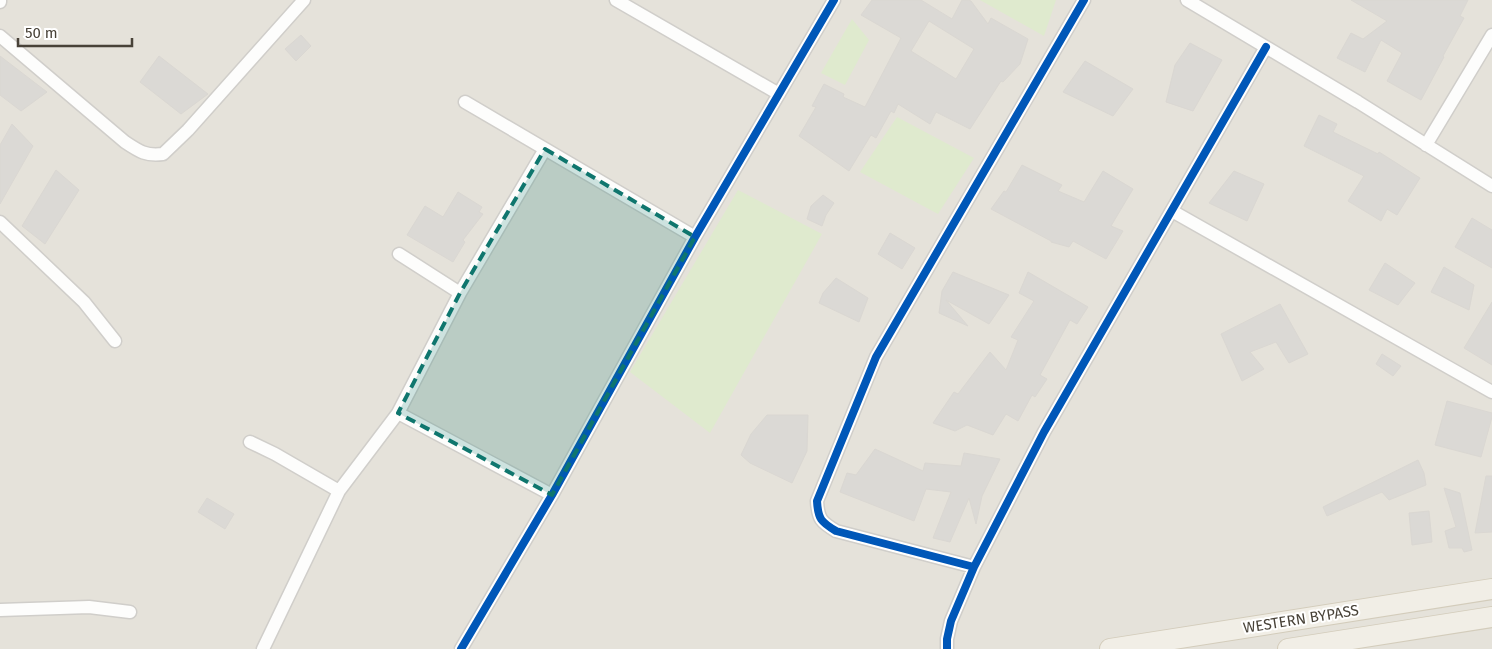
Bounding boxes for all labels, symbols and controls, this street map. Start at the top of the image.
scale bar [18,15,131,47]
text: 50 m [25,24,58,42]
street label: WESTERN BYPASS [1242,601,1360,637]

